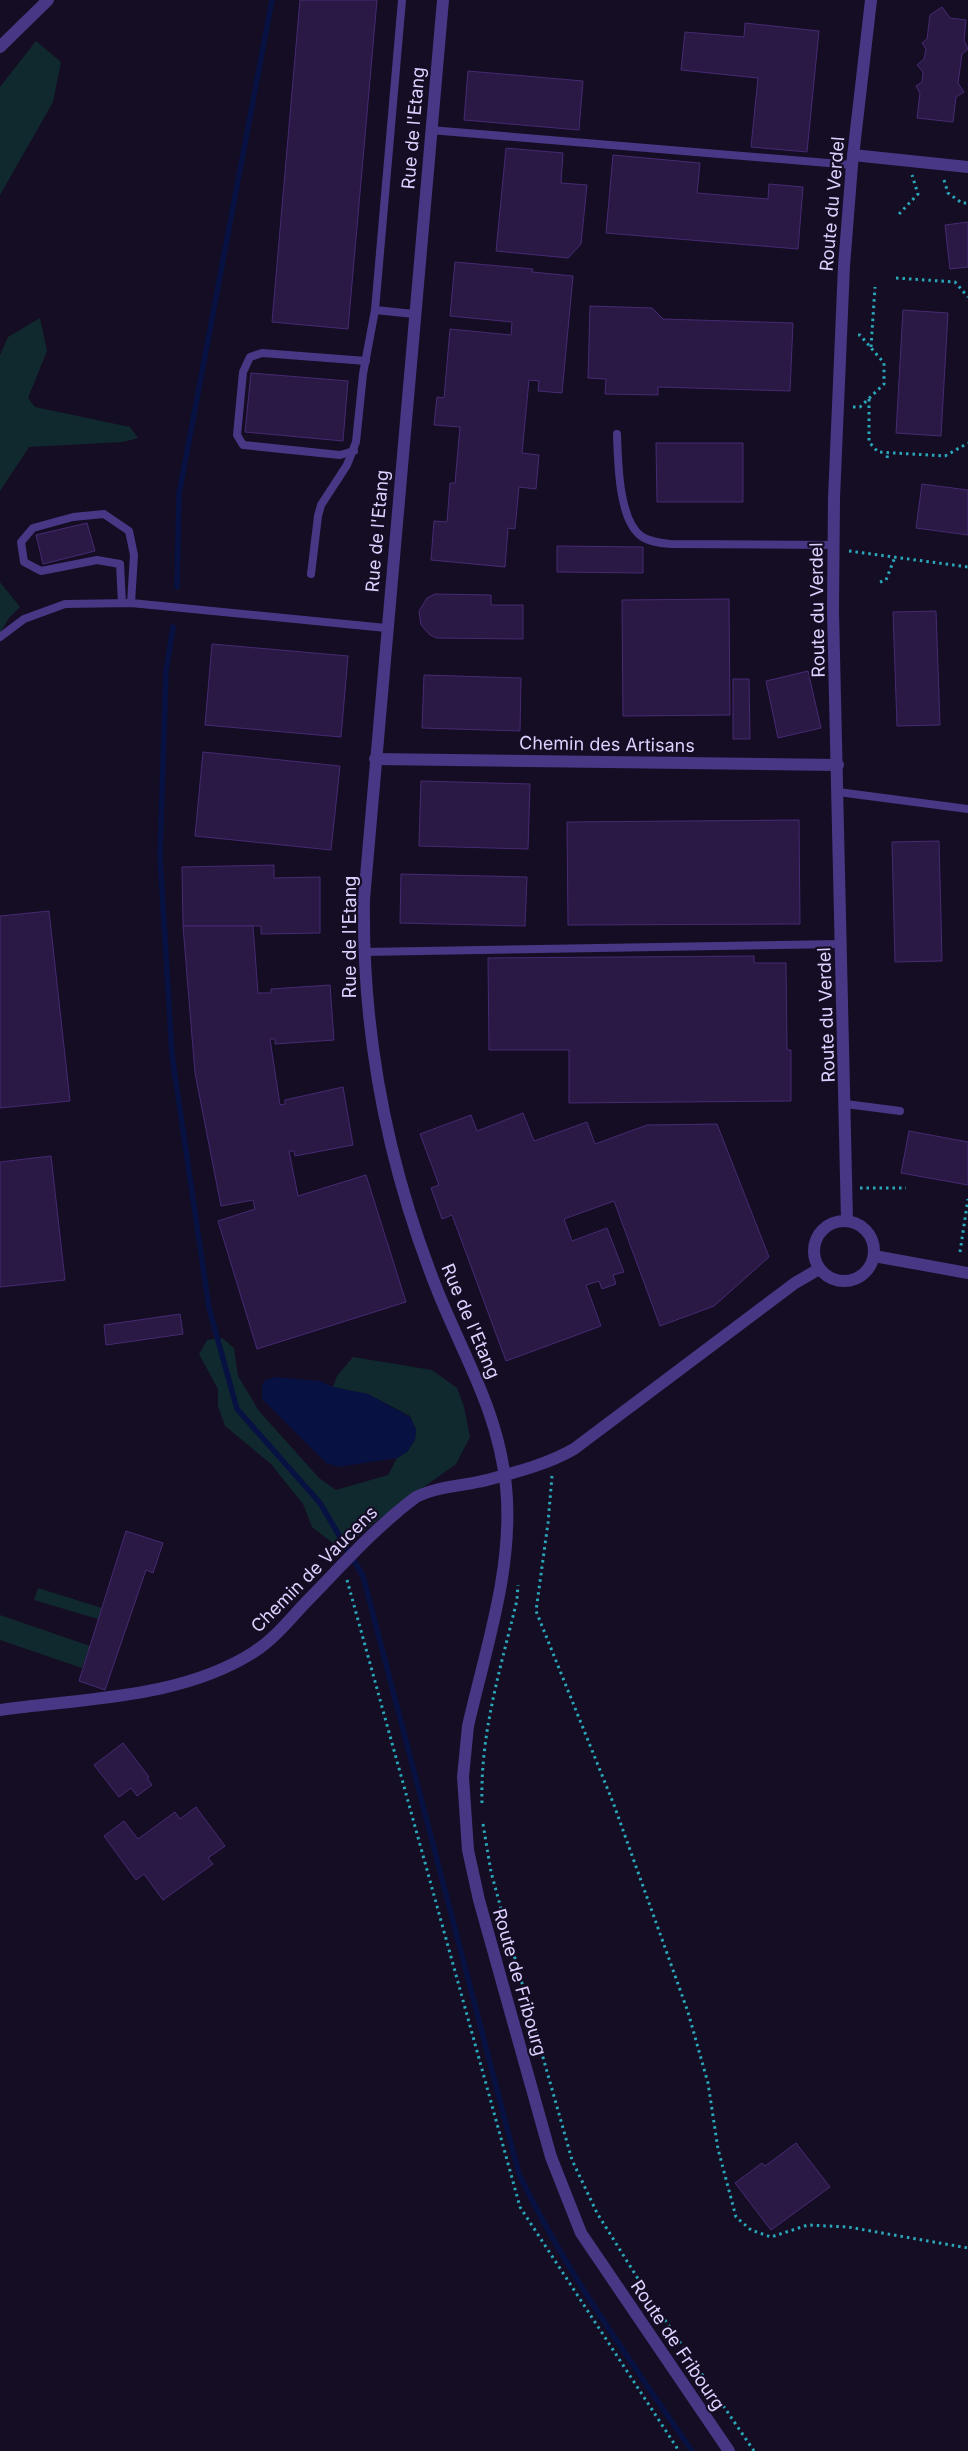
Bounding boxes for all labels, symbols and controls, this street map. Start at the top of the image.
street label: Rue de l'Etang [397,66,429,190]
street label: Route du Verdel [816,136,848,272]
street label: Rue de l'Etang [361,469,393,593]
street label: Route du Verdel [805,542,829,678]
street label: Chemin des Artisans [519,732,695,756]
street label: Rue de l'Etang [339,876,360,998]
street label: Route du Verdel [813,947,839,1083]
street label: Rue de l'Etang [437,1260,505,1382]
street label: Chemin de Vaucens [247,1502,381,1636]
street label: Route de Fribourg [489,1906,551,2058]
street label: Route de Fribourg [627,2276,729,2414]

